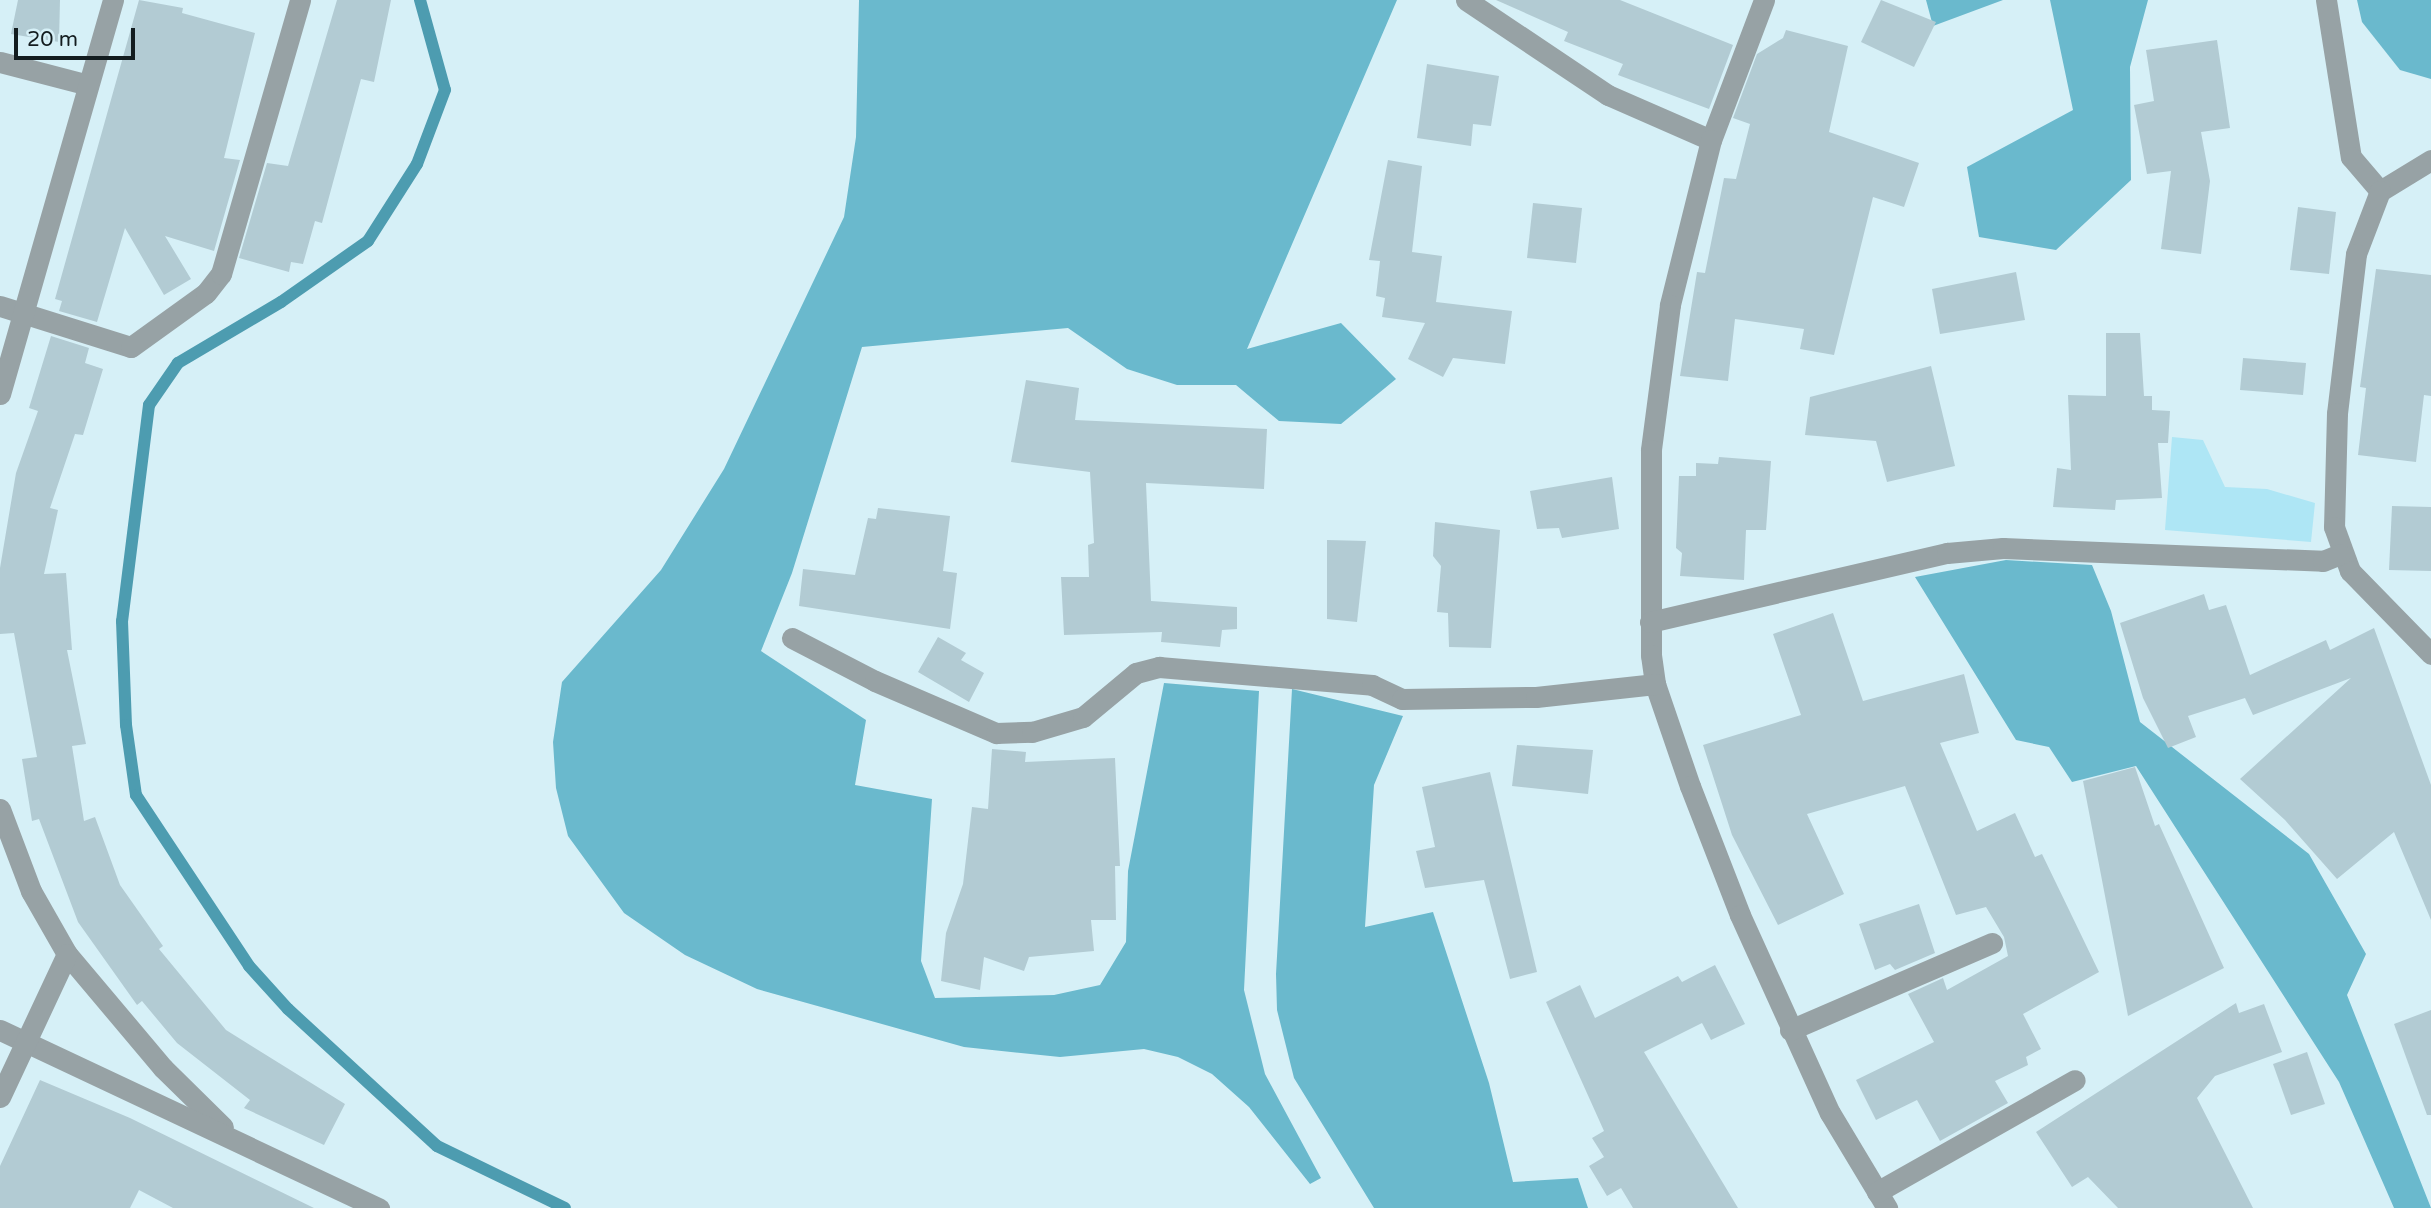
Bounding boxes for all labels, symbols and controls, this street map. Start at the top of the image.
scale bar [18,14,138,58]
text: 20 m [27,27,78,52]

